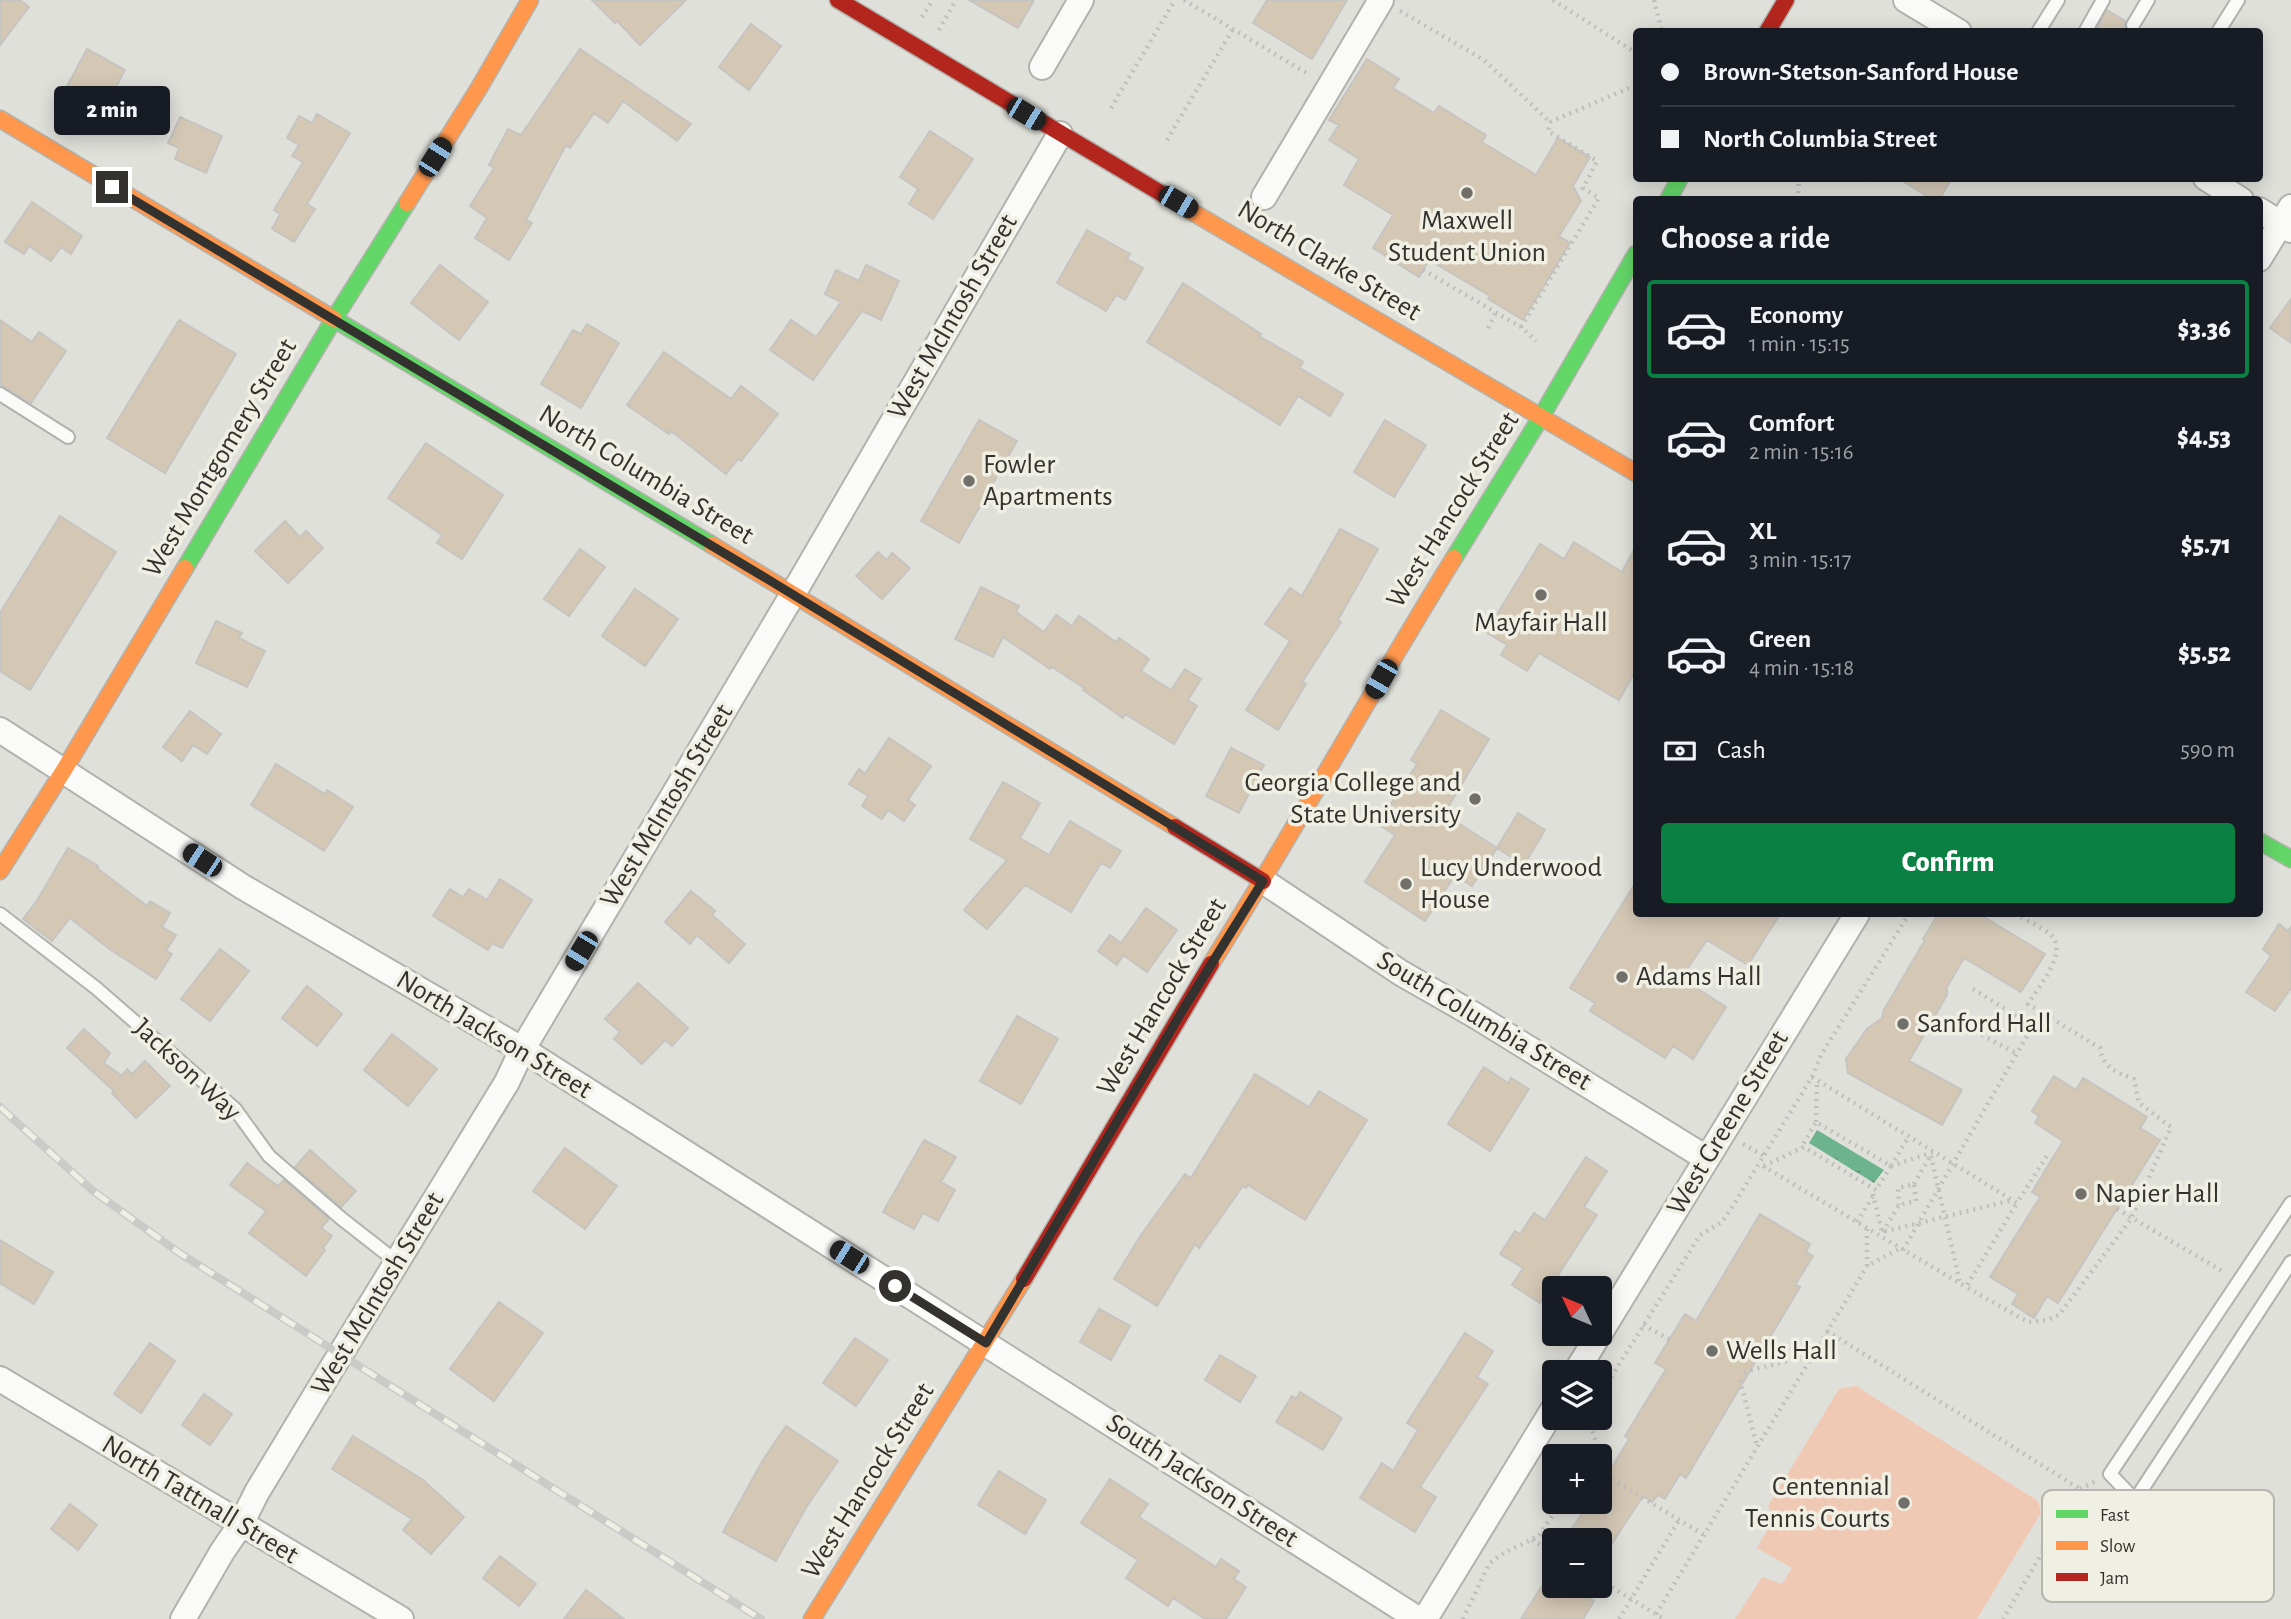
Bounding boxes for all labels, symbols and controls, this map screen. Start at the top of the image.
text: Brown-Stetson-Sanford House [1703,59,2018,85]
callout: 2 min [54,86,170,134]
car [1003,94,1050,134]
text: 2 min [86,99,138,122]
text: North Columbia Street [1703,126,1937,152]
car [415,134,456,180]
route end [96,171,128,203]
car [1155,182,1202,222]
marker: Maxwell Student Union [1459,185,1475,201]
street label: North Clarke Street [1233,195,1425,327]
place label: Maxwell Student Union [1388,207,1546,267]
street label: West McIntosh Street [883,210,1023,424]
text: Choose a ride [1661,222,1830,254]
icon: car [1665,298,1728,361]
text: Economy [1749,302,1843,328]
text: $3.36 [2178,316,2231,342]
text: 1 min · 15:15 [1749,333,1850,356]
street label: West Montgomery Street [138,334,302,582]
street label: North Columbia Street [534,400,758,550]
icon: car [1665,406,1728,469]
street label: West Hancock Street [1382,407,1524,613]
text: Comfort [1749,410,1834,436]
text: $4.53 [2177,424,2231,450]
text: 2 min · 15:16 [1749,441,1853,464]
place label: Fowler Apartments [983,451,1113,511]
marker: Fowler Apartments [961,473,977,489]
icon: car [1665,514,1728,577]
text: XL [1749,518,1776,544]
text: $5.71 [2181,532,2231,558]
text: 3 min · 15:17 [1749,549,1851,572]
marker: Mayfair Hall [1533,587,1549,603]
place label: Mayfair Hall [1474,609,1608,637]
icon: car [1665,622,1728,685]
text: Green [1749,626,1811,652]
text: $5.52 [2178,640,2231,666]
car [1362,656,1401,702]
text: 4 min · 15:18 [1749,657,1854,680]
street label: West McIntosh Street [595,700,739,912]
icon: cash [1661,732,1699,770]
text: Cash [1717,737,1766,763]
text: 590 m [2180,739,2235,762]
place label: Georgia College and State University [1244,769,1461,829]
marker: Georgia College and State University [1467,791,1483,807]
button: Confirm [1661,823,2235,903]
car [179,840,226,880]
place label: Lucy Underwood House [1420,854,1602,914]
marker: Lucy Underwood House [1398,876,1414,892]
street label: West Hancock Street [1092,893,1232,1101]
car [562,928,601,974]
street label: South Columbia Street [1372,946,1596,1096]
place label: Adams Hall [1636,963,1762,991]
street label: North Jackson Street [391,966,597,1104]
marker: Adams Hall [1614,969,1630,985]
place label: Sanford Hall [1917,1010,2051,1038]
street label: Jackson Way [128,1014,246,1126]
marker: Sanford Hall [1895,1016,1911,1032]
street label: West Greene Street [1662,1026,1794,1220]
place label: Napier Hall [2095,1180,2219,1208]
marker: Napier Hall [2073,1186,2089,1202]
street label: West McIntosh Street [306,1188,450,1400]
car [826,1237,873,1277]
route start [879,1270,911,1302]
north arrow [1542,1276,1612,1346]
map controls [1542,1276,1612,1598]
place label: Wells Hall [1726,1337,1837,1365]
marker: Wells Hall [1704,1343,1720,1359]
button: layers [1542,1360,1612,1430]
street label: West Hancock Street [797,1378,939,1584]
street label: South Jackson Street [1101,1409,1303,1553]
street label: North Tattnall Street [97,1430,303,1570]
button: + [1542,1444,1612,1514]
place label: Centennial Tennis Courts [1745,1473,1890,1533]
legend [2042,1490,2274,1602]
marker: Centennial Tennis Courts [1896,1495,1912,1511]
text: Fast [2100,1506,2130,1525]
button: − [1542,1528,1612,1598]
text: Slow [2100,1537,2136,1556]
text: Jam [2100,1569,2129,1588]

